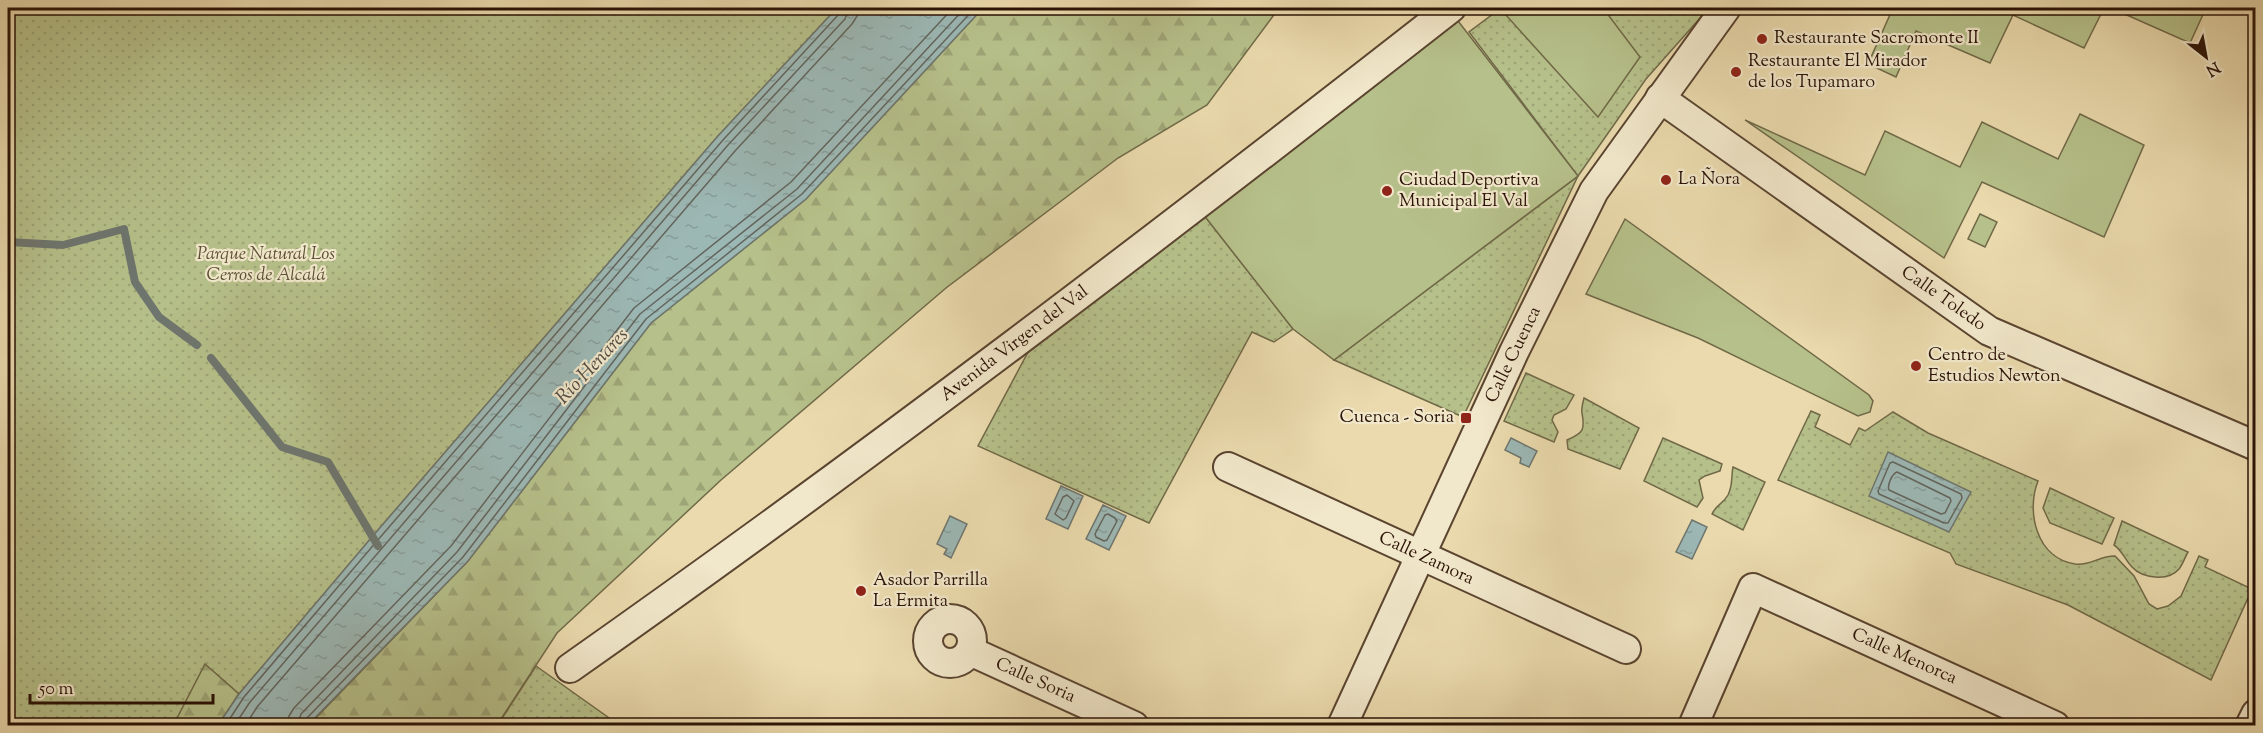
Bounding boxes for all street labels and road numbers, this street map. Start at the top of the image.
street label: Calle Toledo [1895,260,1991,338]
street label: Avenida Virgen del Val [935,280,1095,408]
street label: Calle Cuenca [1479,302,1549,408]
street label: Calle Zamora [1374,526,1478,592]
street label: Calle Menorca [1847,622,1961,692]
street label: Calle Soria [991,652,1079,710]

